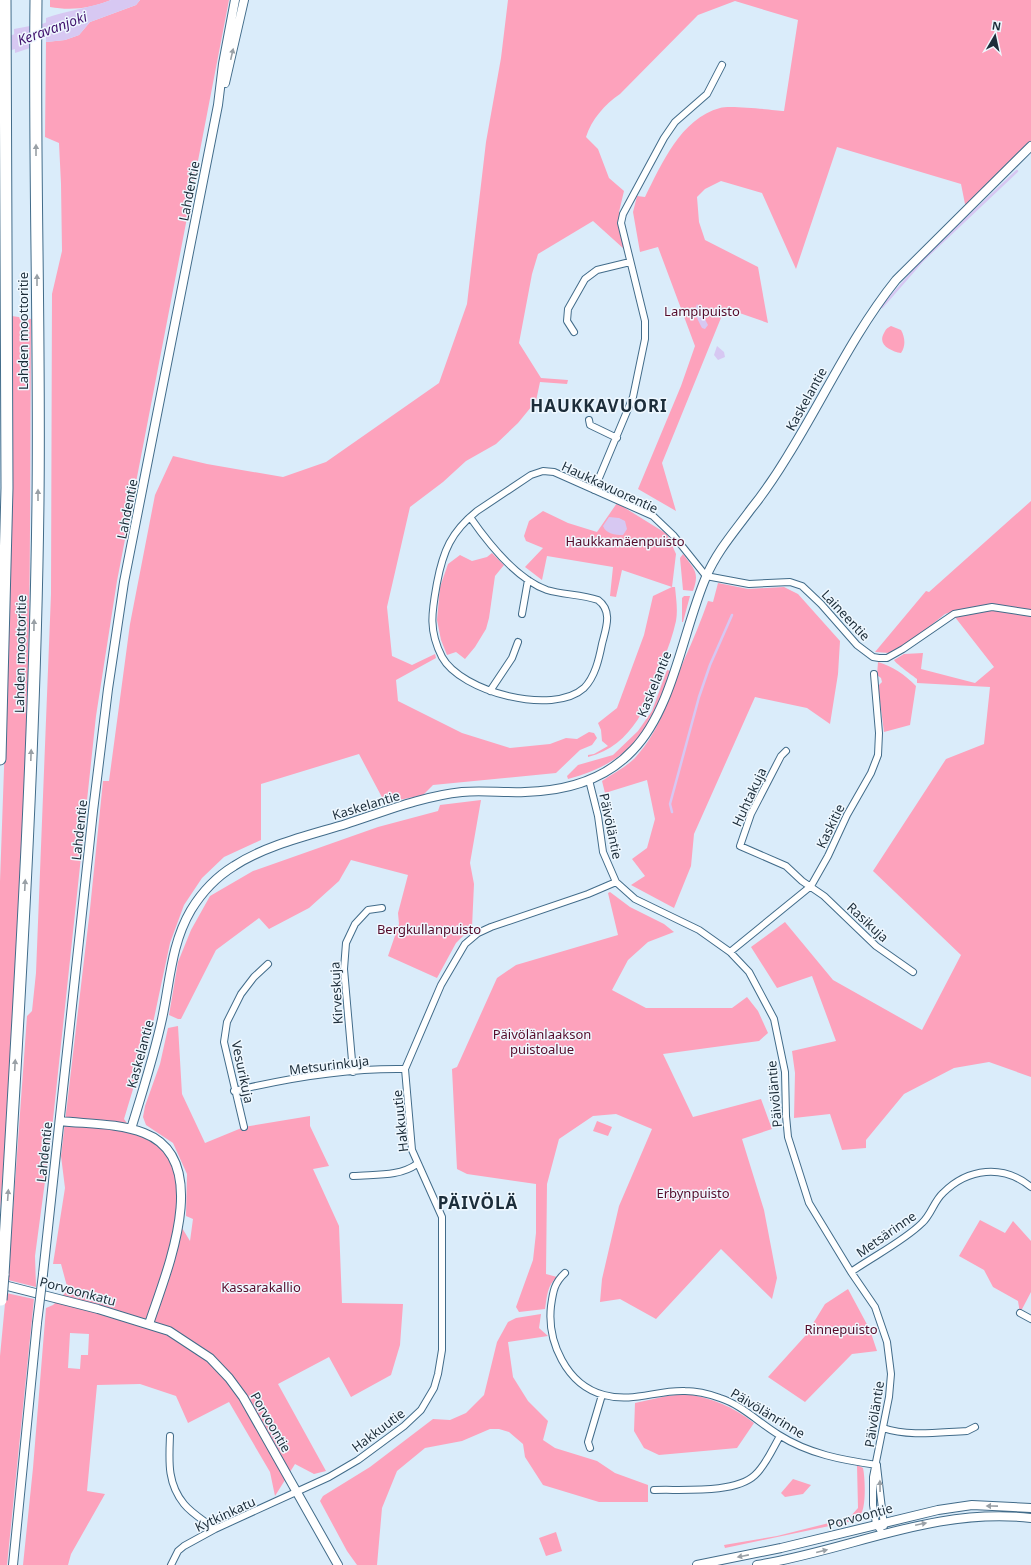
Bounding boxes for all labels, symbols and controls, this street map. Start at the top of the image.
water label: Keravanjoki [15,7,90,49]
north arrow [975,16,1015,56]
text: N [991,18,1002,34]
one-way arrow [230,48,236,60]
one-way arrow [33,143,39,156]
street label: Lahdentie [174,159,204,223]
street label: Lahden moottoritie [14,272,32,390]
one-way arrow [34,273,40,286]
park label: Lampipuisto [664,302,740,320]
street label: Kaskelantie [781,364,831,434]
district label: HAUKKAVUORI [530,394,668,417]
street label: Haukkavuorentie [559,457,661,517]
street label: Lahdentie [112,477,142,541]
one-way arrow [35,488,41,501]
park label: Haukkamäenpuisto [565,532,685,550]
street label: Laineentie [818,586,874,644]
street label: Lahden moottoritie [10,595,30,713]
one-way arrow [31,619,38,631]
street label: Kaskelantie [633,648,675,720]
one-way arrow [28,748,34,761]
street label: Huhtakuja [727,765,771,829]
street label: Kaskelantie [330,786,402,824]
street label: Päivöläntie [595,791,627,861]
street label: Lahdentie [67,799,91,861]
street label: Kaskitie [812,801,848,851]
one-way arrow [22,879,29,891]
street label: Rasikuja [843,898,893,946]
park label: Bergkullanpuisto [377,920,481,938]
street label: Kirveskuja [325,961,347,1025]
street label: Kaskelantie [122,1018,158,1090]
park label: Päivölänlaakson puistoalue [493,1025,591,1058]
street label: Vesurikuja [228,1039,258,1105]
street label: Metsurinkuja [288,1051,370,1079]
one-way arrow [12,1059,19,1071]
street label: Päivöläntie [762,1060,786,1128]
street label: Hakkuutie [388,1089,412,1153]
street label: Lahdentie [32,1121,56,1183]
park label: Erbynpuisto [656,1184,730,1202]
one-way arrow [4,1189,11,1201]
district label: PÄIVÖLÄ [438,1191,518,1214]
street label: Metsärinne [852,1207,920,1261]
street label: Porvoonkatu [38,1272,118,1310]
park label: Kassarakallio [221,1278,301,1296]
park label: Rinnepuisto [804,1320,878,1338]
street label: Päivöläntie [860,1379,888,1449]
street label: Päivölänrinne [727,1384,809,1442]
street label: Porvoontie [246,1389,296,1455]
street label: Hakkuutie [348,1404,408,1456]
one-way arrow [877,1479,883,1492]
street label: Kytkinkatu [192,1492,258,1536]
street label: Porvoontie [825,1499,895,1533]
one-way arrow [985,1503,998,1509]
one-way arrow [914,1521,927,1527]
one-way arrow [816,1548,828,1554]
one-way arrow [737,1553,749,1559]

